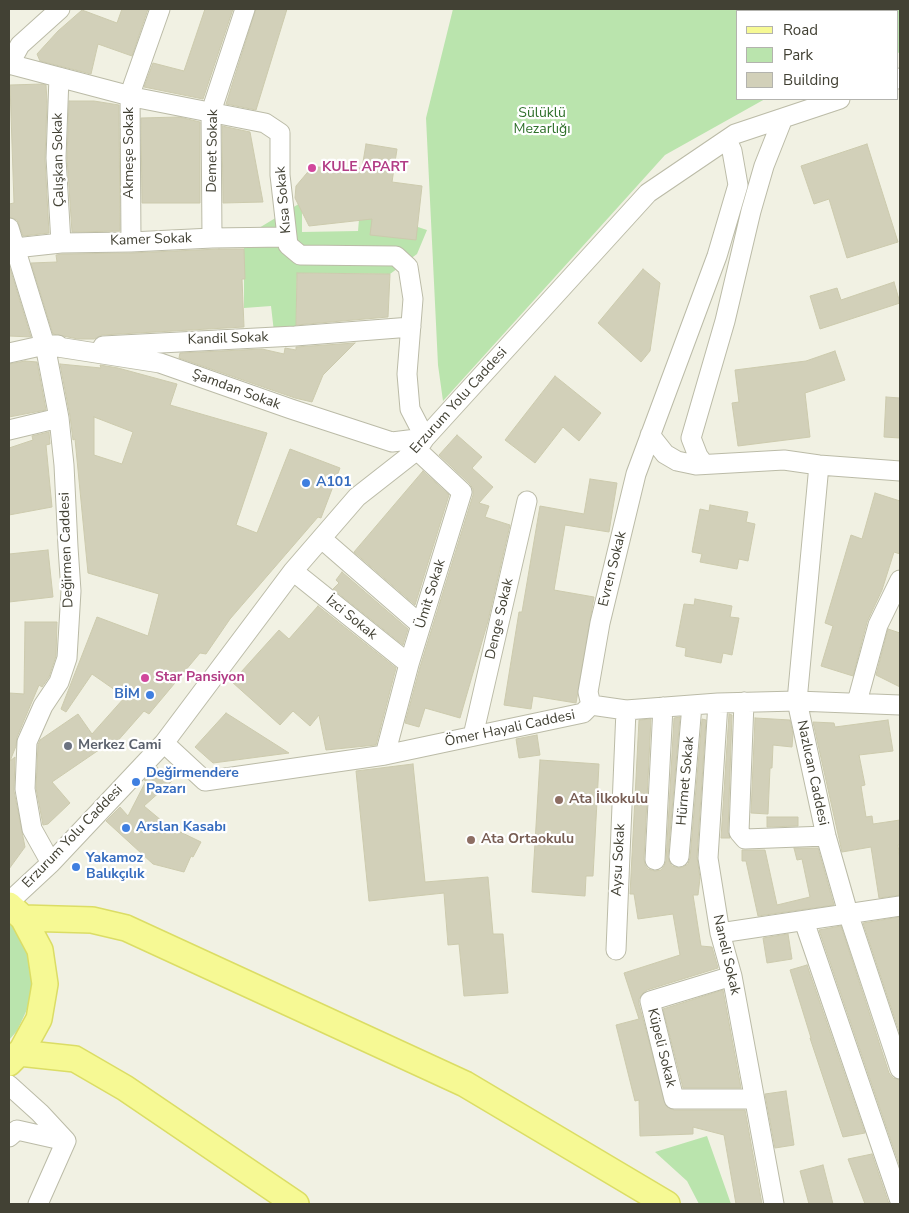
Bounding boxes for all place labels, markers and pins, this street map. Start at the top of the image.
place label: KULE APART [322,160,408,176]
marker: KULE APART [306,162,318,174]
place label: A101 [316,475,352,491]
marker: A101 [300,477,312,489]
place label: Star Pansiyon [155,670,245,686]
marker: Star Pansiyon [139,672,151,684]
place label: BİM [114,687,140,703]
marker: BİM [144,689,156,701]
place label: Merkez Cami [78,738,161,754]
marker: Merkez Cami [62,740,74,752]
place label: Değirmendere Pazarı [146,766,239,799]
marker: Değirmendere Pazarı [130,776,142,788]
place label: Ata İlkokulu [569,792,648,808]
marker: Ata İlkokulu [553,794,565,806]
place label: Arslan Kasabı [136,820,226,836]
marker: Arslan Kasabı [120,822,132,834]
place label: Ata Ortaokulu [481,832,574,848]
marker: Ata Ortaokulu [465,834,477,846]
place label: Yakamoz Balıkçılık [86,851,144,884]
marker: Yakamoz Balıkçılık [70,861,82,873]

